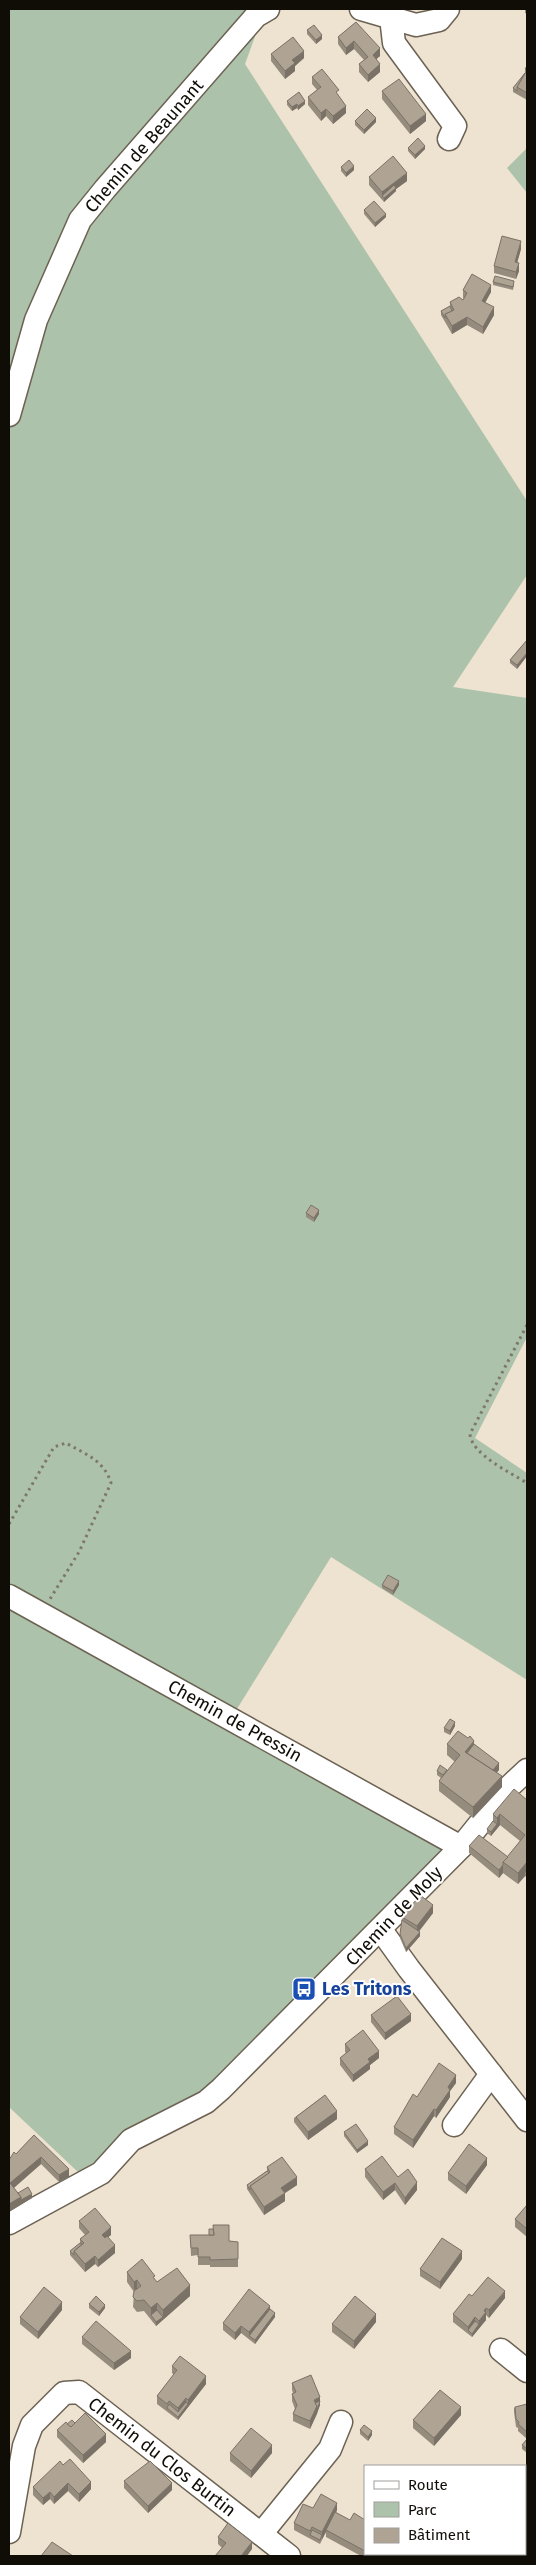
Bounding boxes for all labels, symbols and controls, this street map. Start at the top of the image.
street label: Chemin de Beaunant [80,74,208,217]
street label: Chemin de Pressin [164,1675,306,1767]
street label: Chemin de Moly [341,1862,447,1970]
bus stop icon: Les Tritons [291,1976,317,2002]
place label: Les Tritons [322,1978,412,2000]
street label: Chemin du Clos Burtin [84,2393,240,2521]
legend [364,2465,526,2555]
text: Route [408,2476,448,2494]
text: Parc [408,2501,437,2519]
text: Bâtiment [408,2526,471,2544]

